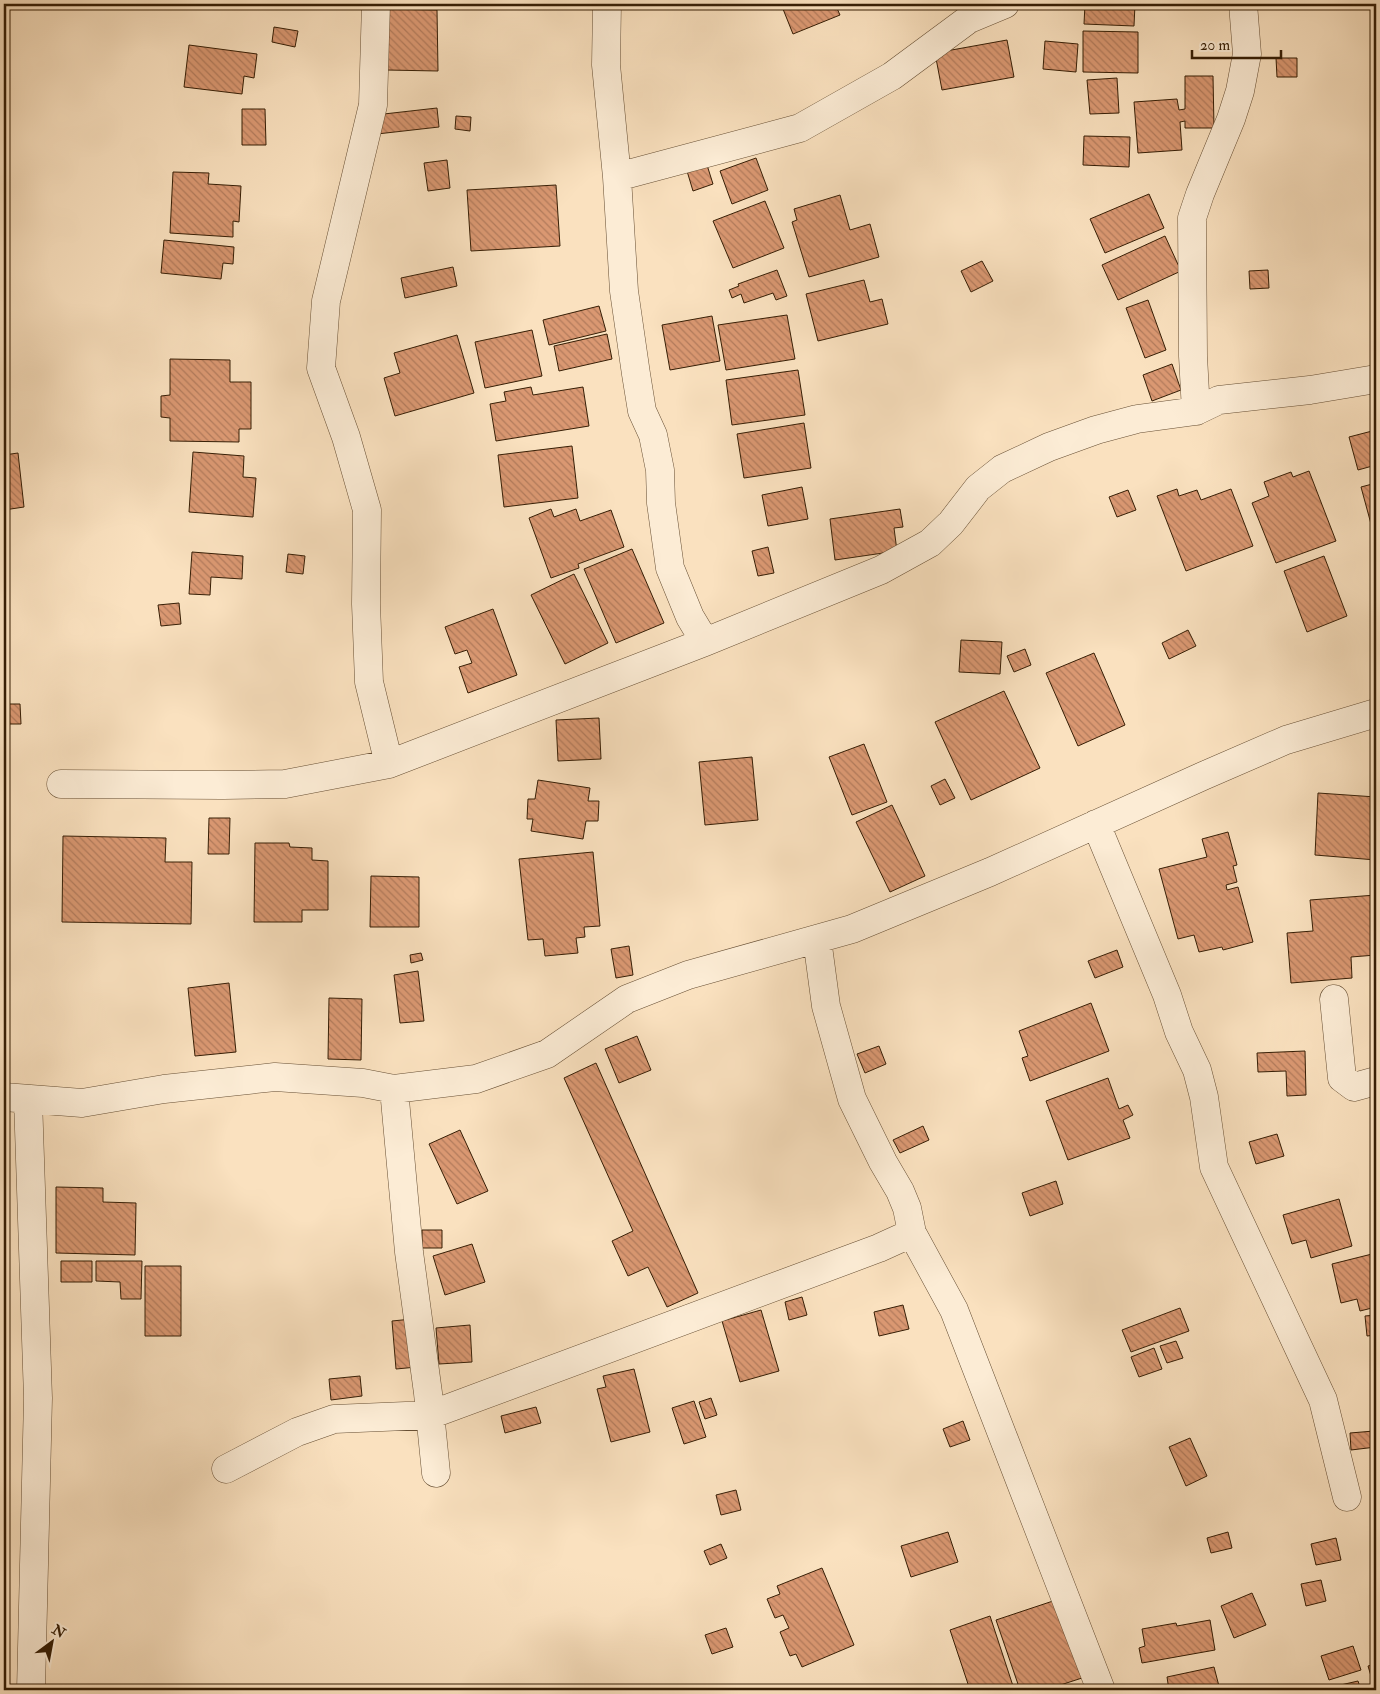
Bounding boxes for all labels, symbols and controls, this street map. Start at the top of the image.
scale bar [1192,28,1281,60]
text: 20 m [1200,36,1230,55]
north arrow [28,1616,78,1666]
text: N [48,1620,69,1642]

